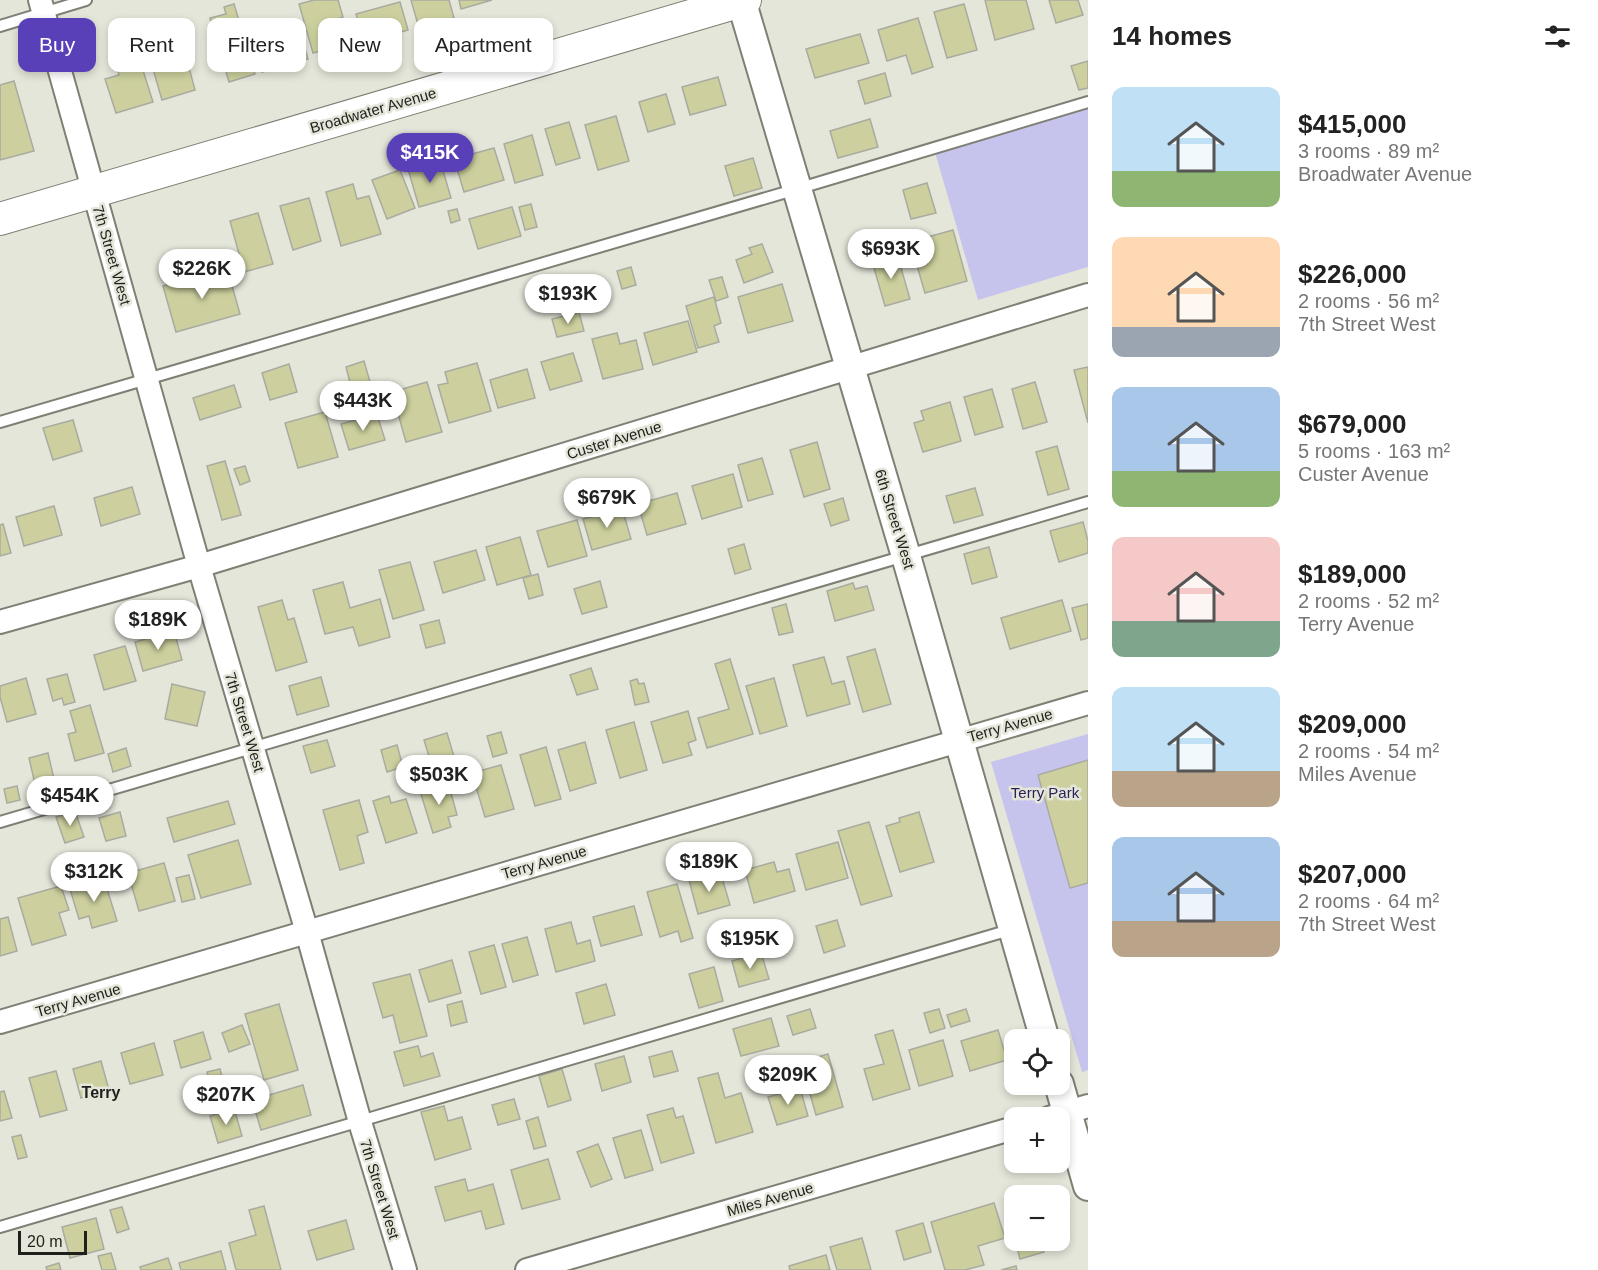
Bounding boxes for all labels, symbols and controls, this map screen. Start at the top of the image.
chip: Buy [18,18,96,72]
chip: Rent [108,18,195,72]
chip: Filters [207,18,306,72]
chip: New [318,18,402,72]
chip: Apartment [414,18,553,72]
icon: filters [1541,20,1574,53]
text: 14 homes [1112,21,1232,51]
street label: Broadwater Avenue [308,84,438,136]
text: $415,000 [1298,109,1406,139]
icon: home [1160,111,1232,183]
pin: $415K [388,133,472,184]
text: 3 rooms · 89 m² [1298,140,1439,162]
text: $415K [401,141,459,163]
text: Broadwater Avenue [1298,163,1472,185]
street label: 7th Street West [90,203,135,308]
pin: $693K [849,229,933,280]
text: $693K [862,237,920,259]
pin: $226K [160,249,244,300]
text: $226K [173,257,231,279]
text: $226,000 [1298,259,1406,289]
icon: home [1160,261,1232,333]
pin: $193K [526,274,610,325]
text: $193K [539,282,597,304]
text: 2 rooms · 56 m² [1298,290,1439,312]
text: 7th Street West [1298,313,1435,335]
pin: $443K [321,381,405,432]
text: $443K [334,389,392,411]
text: $679,000 [1298,409,1406,439]
icon: home [1160,411,1232,483]
street label: Custer Avenue [565,418,663,462]
text: 5 rooms · 163 m² [1298,440,1450,462]
text: Custer Avenue [1298,463,1429,485]
street label: 6th Street West [872,467,918,572]
pin: $679K [565,478,649,529]
text: $679K [578,486,636,508]
text: $189,000 [1298,559,1406,589]
icon: home [1160,561,1232,633]
text: 2 rooms · 52 m² [1298,590,1439,612]
pin: $189K [116,600,200,651]
text: $189K [129,608,187,630]
text: Terry Avenue [1298,613,1414,635]
street label: 7th Street West [222,670,268,775]
street label: Terry Avenue [966,705,1054,745]
text: $209,000 [1298,709,1406,739]
icon: home [1160,711,1232,783]
text: 2 rooms · 54 m² [1298,740,1439,762]
pin: $503K [397,755,481,806]
text: $503K [410,763,468,785]
text: Miles Avenue [1298,763,1417,785]
pin: $454K [28,776,112,827]
text: $454K [41,784,99,806]
park label: Terry Park [1011,784,1080,801]
street label: Terry Avenue [500,842,588,882]
pin: $189K [667,842,751,893]
text: $189K [680,850,738,872]
pin: $312K [52,852,136,903]
text: $207,000 [1298,859,1406,889]
text: $312K [65,860,123,882]
icon: home [1160,861,1232,933]
text: 2 rooms · 64 m² [1298,890,1439,912]
text: 7th Street West [1298,913,1435,935]
pin: $195K [708,919,792,970]
text: $195K [721,927,779,949]
street label: Terry Avenue [34,980,122,1020]
map controls [1004,1029,1070,1251]
button: locate [1004,1029,1070,1095]
pin: $209K [746,1055,830,1106]
text: $209K [759,1063,817,1085]
pin: $207K [184,1075,268,1126]
text: $207K [197,1083,255,1105]
district label: Terry [82,1084,121,1101]
button: + [1004,1107,1070,1173]
street label: 7th Street West [357,1137,403,1242]
street label: Miles Avenue [725,1179,815,1219]
button: − [1004,1185,1070,1251]
scale bar [18,1228,87,1256]
text: 20 m [27,1233,63,1250]

